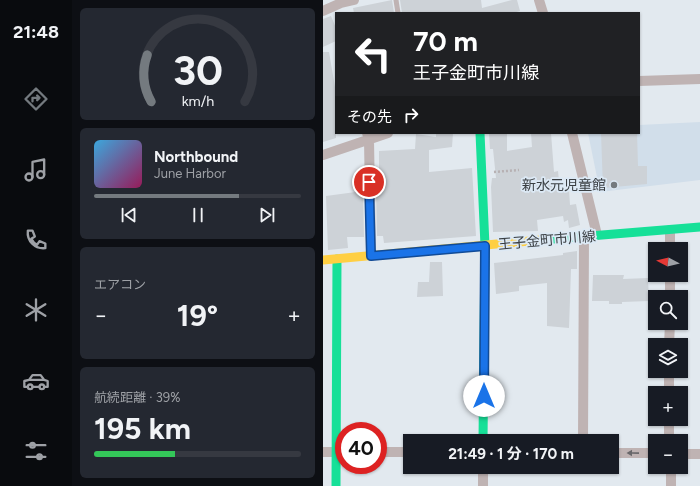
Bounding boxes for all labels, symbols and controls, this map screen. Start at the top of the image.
text: 21:48 [13,21,59,43]
text: 70 m [413,24,478,58]
icon: left [347,28,399,80]
text: 30 [172,45,223,95]
text: 王子金町市川線 [413,62,539,84]
icon: directions [22,85,50,113]
text: km/h [181,91,214,109]
icon: right [400,104,422,126]
text: その先 [347,108,392,126]
text: Northbound [154,148,238,166]
icon: music [22,156,50,184]
pin [352,165,386,199]
text: June Harbor [154,166,226,181]
icon: arrive [358,171,380,193]
place label: 新水元児童館 [522,177,606,194]
marker: 新水元児童館 [609,180,619,190]
icon: previous [118,204,140,226]
icon: pause [187,204,209,226]
icon: next [256,204,278,226]
icon: phone [22,226,50,254]
street label: 王子金町市川線 [497,228,597,253]
north arrow [648,242,688,282]
map controls [648,242,688,474]
text: エアコン [94,277,146,292]
button: search [648,290,688,330]
icon: climate [22,296,50,324]
text: 19° [177,297,218,334]
text: − [94,302,108,329]
text: + [287,302,301,329]
button: layers [648,338,688,378]
icon: car [22,367,50,395]
position arrow [463,375,505,417]
button: + [648,386,688,426]
text: 航続距離 · 39% [94,390,180,405]
text: 195 km [94,410,191,447]
speed limit sign: 40 [335,422,387,474]
button: − [648,434,688,474]
icon: filters [22,437,50,465]
text: 21:49 · 1 分 · 170 m [448,445,574,463]
one-way arrow [627,450,640,456]

